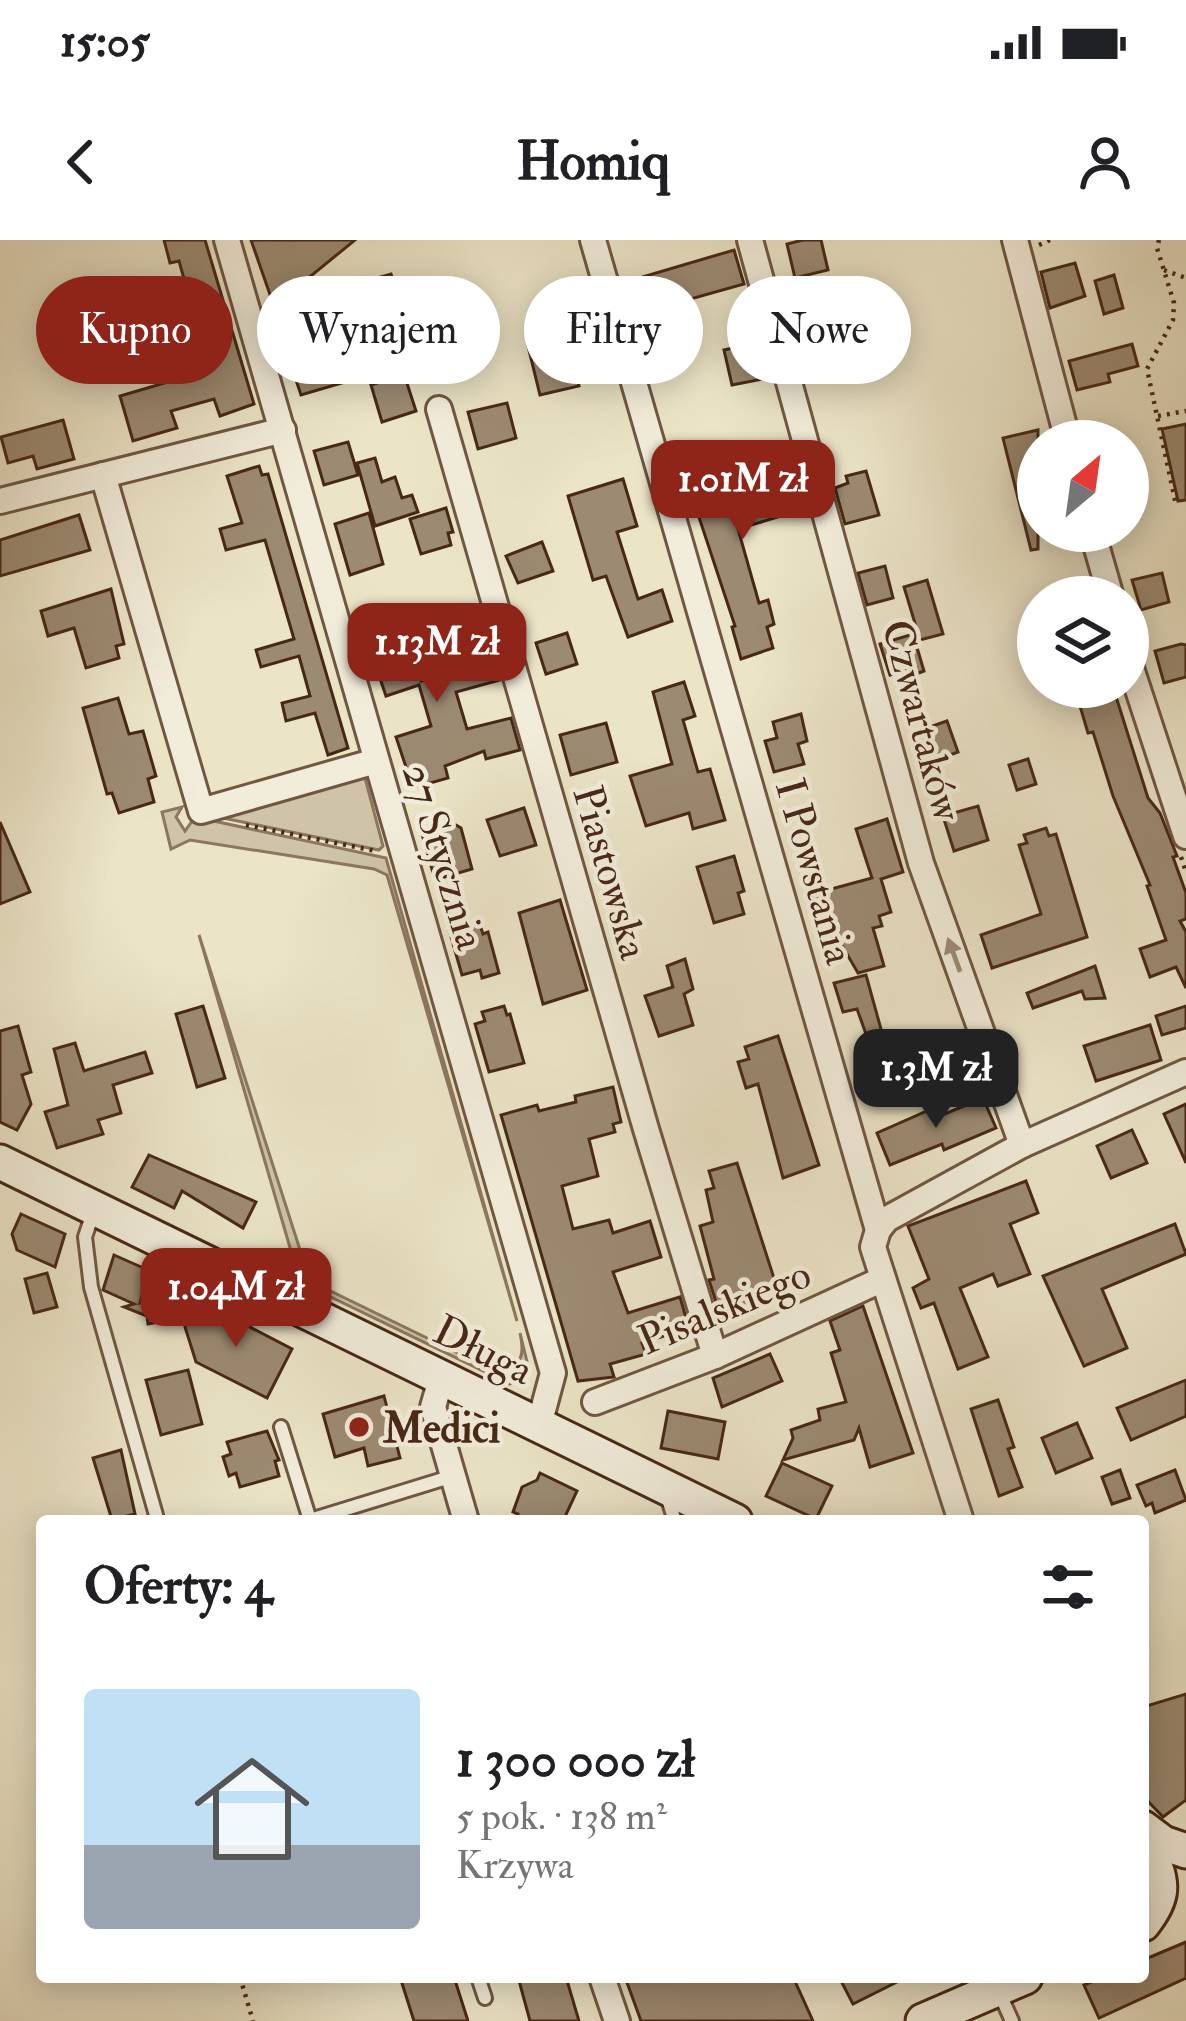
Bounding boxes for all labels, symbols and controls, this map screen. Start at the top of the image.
text: 15:05 [60,14,150,70]
text: Homiq [516,128,670,196]
icon: back [48,129,114,195]
icon: person [1072,129,1138,195]
chip: Kupno [36,276,233,384]
chip: Wynajem [257,276,500,384]
chip: Filtry [524,276,703,384]
chip: Nowe [727,276,911,384]
north arrow [1017,420,1149,552]
map controls [1017,420,1149,708]
pin: 1.01M zł [619,440,867,542]
text: 1.01M zł [678,454,808,503]
button: layers [1017,576,1149,708]
pin: 1.13M zł [313,603,561,705]
street label: Czwartaków [869,615,973,828]
text: 1.13M zł [374,617,500,666]
street label: 27 Stycznia [390,757,496,957]
street label: I Powstania [763,773,866,971]
street label: Piastowska [561,780,660,966]
one-way arrow [944,937,962,973]
pin: 1.3M zł [825,1029,1047,1131]
text: 1.3M zł [880,1043,992,1092]
pin: 1.04M zł [112,1248,360,1350]
street label: Pisalskiego [631,1248,819,1367]
text: 1.04M zł [167,1262,305,1311]
street label: Długa [425,1305,542,1397]
place label: Medici [382,1403,500,1455]
marker: Medici [346,1414,372,1440]
icon: filters [1035,1554,1101,1620]
text: Oferty: 4 [84,1555,272,1619]
text: 1 300 000 zł [456,1728,694,1792]
icon: home [180,1737,324,1881]
text: 5 pok. · 138 m² [456,1792,667,1841]
text: Krzywa [456,1841,574,1890]

